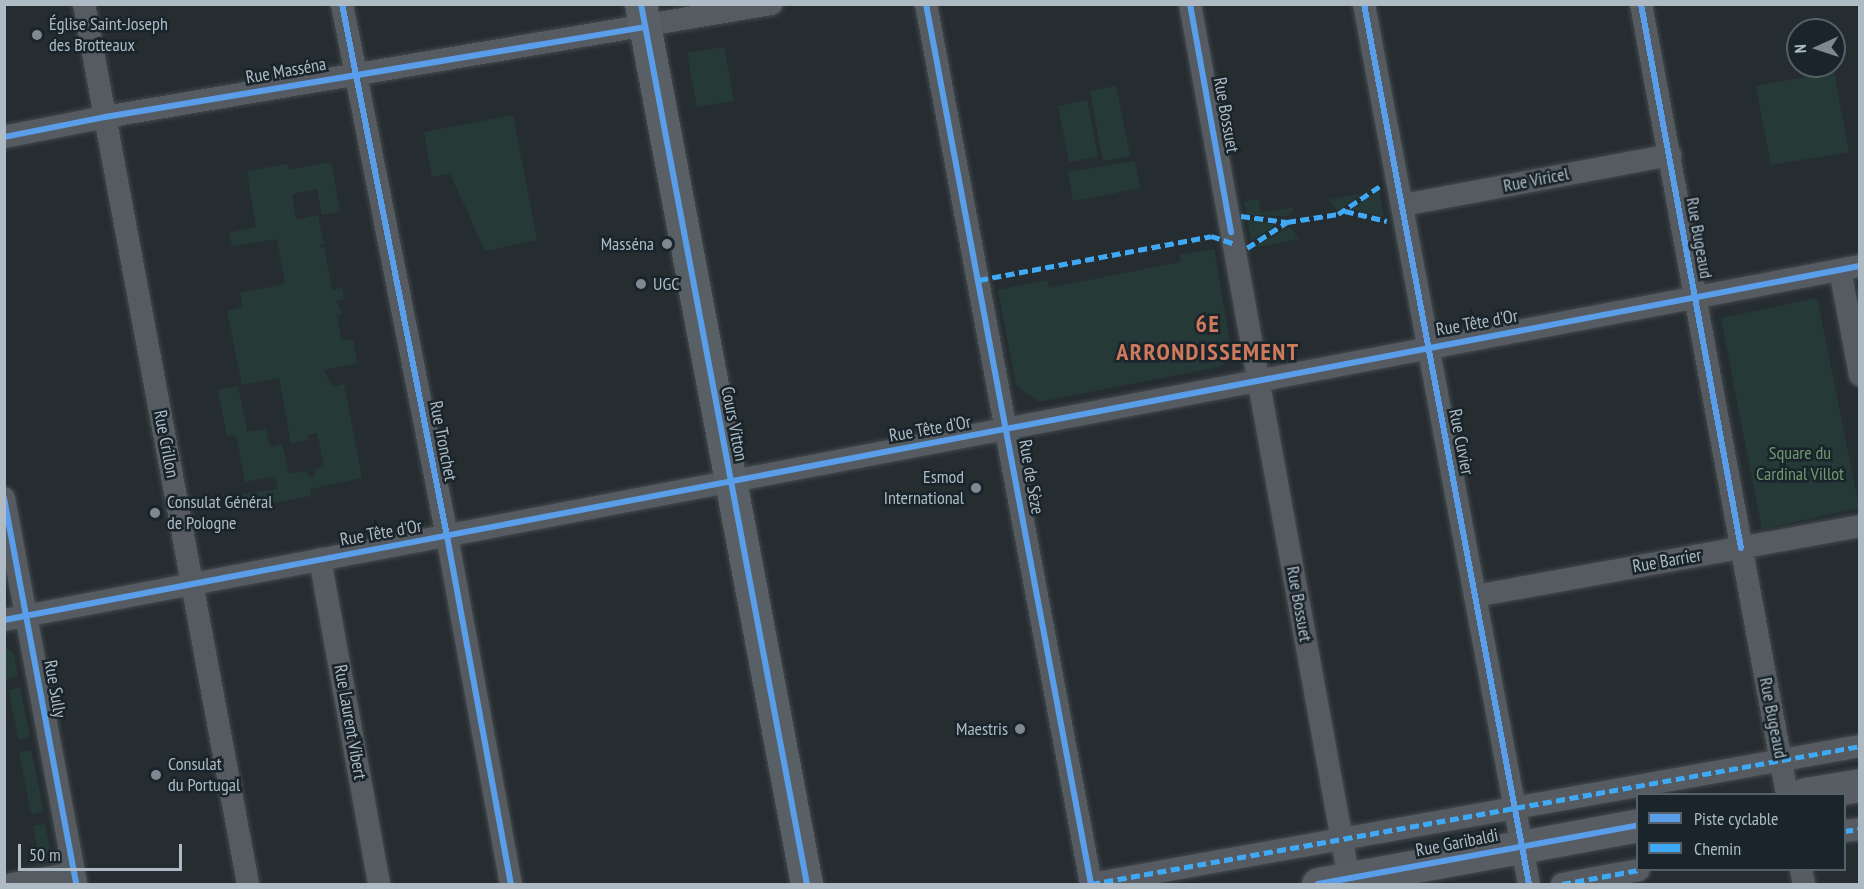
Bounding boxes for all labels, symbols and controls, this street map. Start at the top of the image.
place label: Église Saint-Joseph des Brotteaux [49,14,168,57]
north arrow [1786,18,1846,78]
marker: Église Saint-Joseph des Brotteaux [30,28,44,42]
text: N [1790,44,1810,54]
street label: Rue Masséna [244,53,328,89]
street label: Rue Bossuet [1209,76,1243,154]
street label: Rue Viricel [1501,163,1571,197]
street label: Rue Bugeaud [1681,196,1717,280]
place label: Masséna [601,233,654,255]
marker: Masséna [658,235,676,253]
place label: UGC [653,273,679,295]
marker: UGC [634,277,648,291]
street label: Rue Tête d'Or [1434,305,1520,341]
district label: 6E ARRONDISSEMENT [1116,310,1300,366]
street label: Cours Vitton [716,385,752,463]
street label: Rue Tronchet [425,399,461,483]
street label: Rue Cuvier [1444,407,1478,477]
street label: Rue Crillon [149,408,183,480]
street label: Rue Tête d'Or [887,411,973,447]
street label: Rue de Sèze [1014,438,1048,516]
park label: Square du Cardinal Villot [1756,443,1844,486]
place label: Esmod International [884,467,964,510]
marker: Esmod International [969,481,983,495]
place label: Consulat Général de Pologne [167,492,272,534]
marker: Consulat Général de Pologne [148,506,162,520]
street label: Rue Tête d'Or [338,515,424,551]
street label: Rue Barrier [1631,544,1703,578]
street label: Rue Bossuet [1282,565,1316,643]
street label: Rue Sully [39,658,71,720]
street label: Rue Laurent Vibert [329,663,371,781]
street label: Rue Bugeaud [1755,676,1791,760]
place label: Maestris [956,718,1008,740]
marker: Maestris [1013,722,1027,736]
place label: Consulat du Portugal [168,754,240,796]
marker: Consulat du Portugal [149,768,163,782]
legend [1636,793,1846,871]
text: Piste cyclable [1694,807,1778,830]
street label: Rue Garibaldi [1414,824,1500,862]
scale bar [21,832,184,870]
text: Chemin [1694,837,1741,860]
text: 50 m [29,843,61,866]

